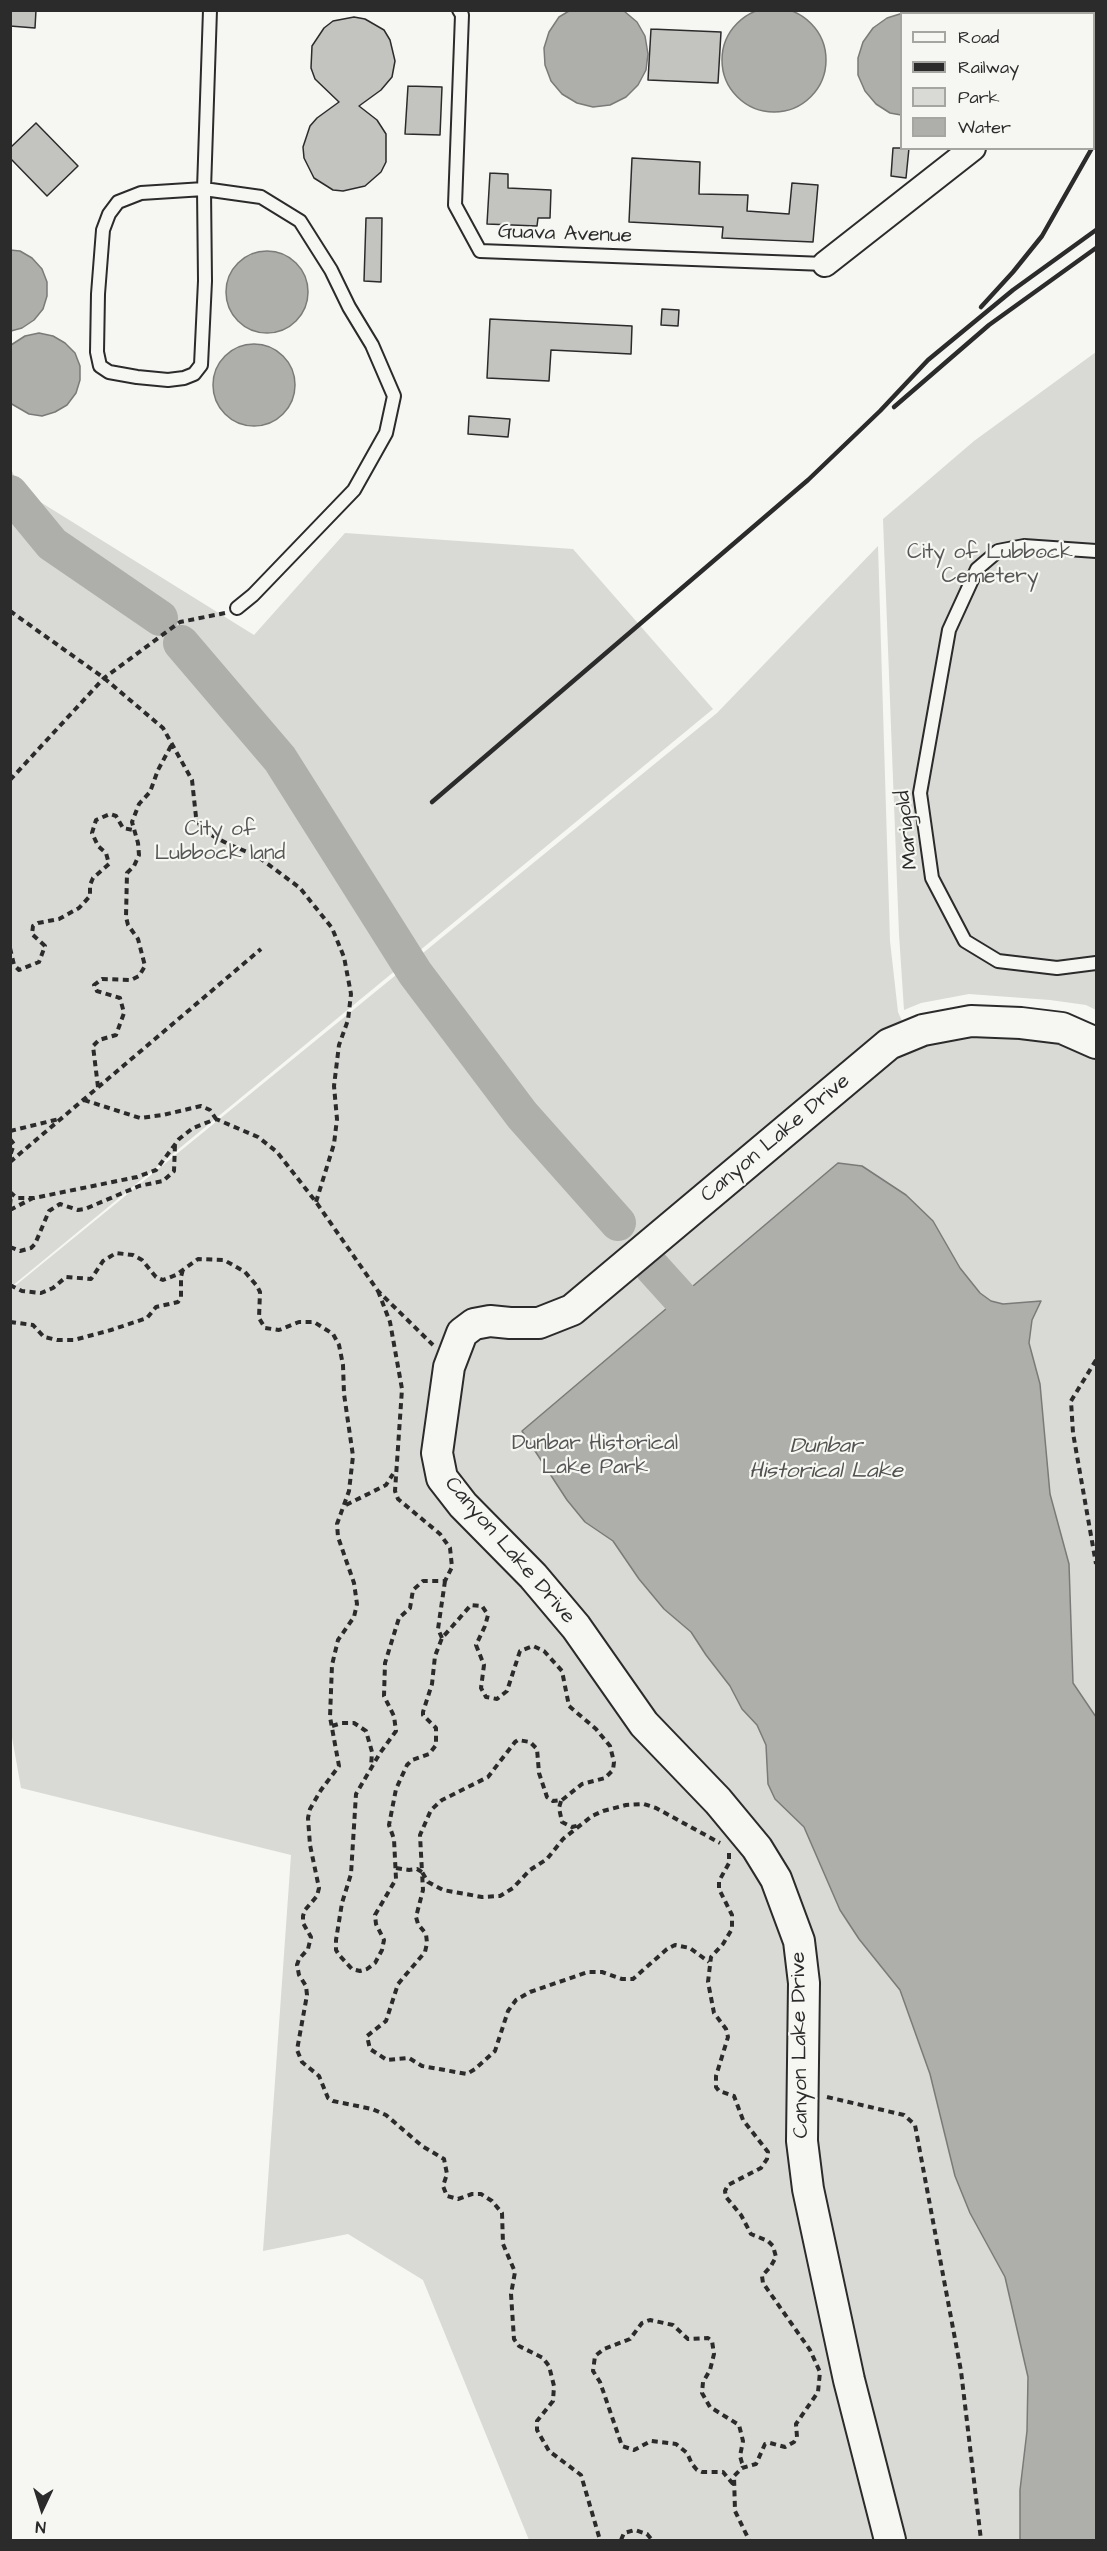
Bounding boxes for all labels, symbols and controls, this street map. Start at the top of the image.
legend [900,12,1095,150]
text: Road [958,25,999,50]
text: Railway [958,55,1019,80]
text: Park [958,85,1000,110]
text: Water [958,115,1011,140]
street label: Guava Avenue [498,220,632,250]
park label: City of Lubbock Cemetery [907,541,1073,591]
street label: Marigold [891,789,925,871]
park label: City of Lubbock land [155,818,285,868]
street label: Canyon Lake Drive [696,1069,856,1209]
park label: Dunbar Historical Lake Park [512,1432,678,1482]
water label: Dunbar Historical Lake [749,1434,903,1486]
street label: Canyon Lake Drive [438,1472,580,1630]
street label: Canyon Lake Drive [787,1951,815,2139]
north arrow [12,2479,72,2539]
text: N [35,2516,47,2538]

